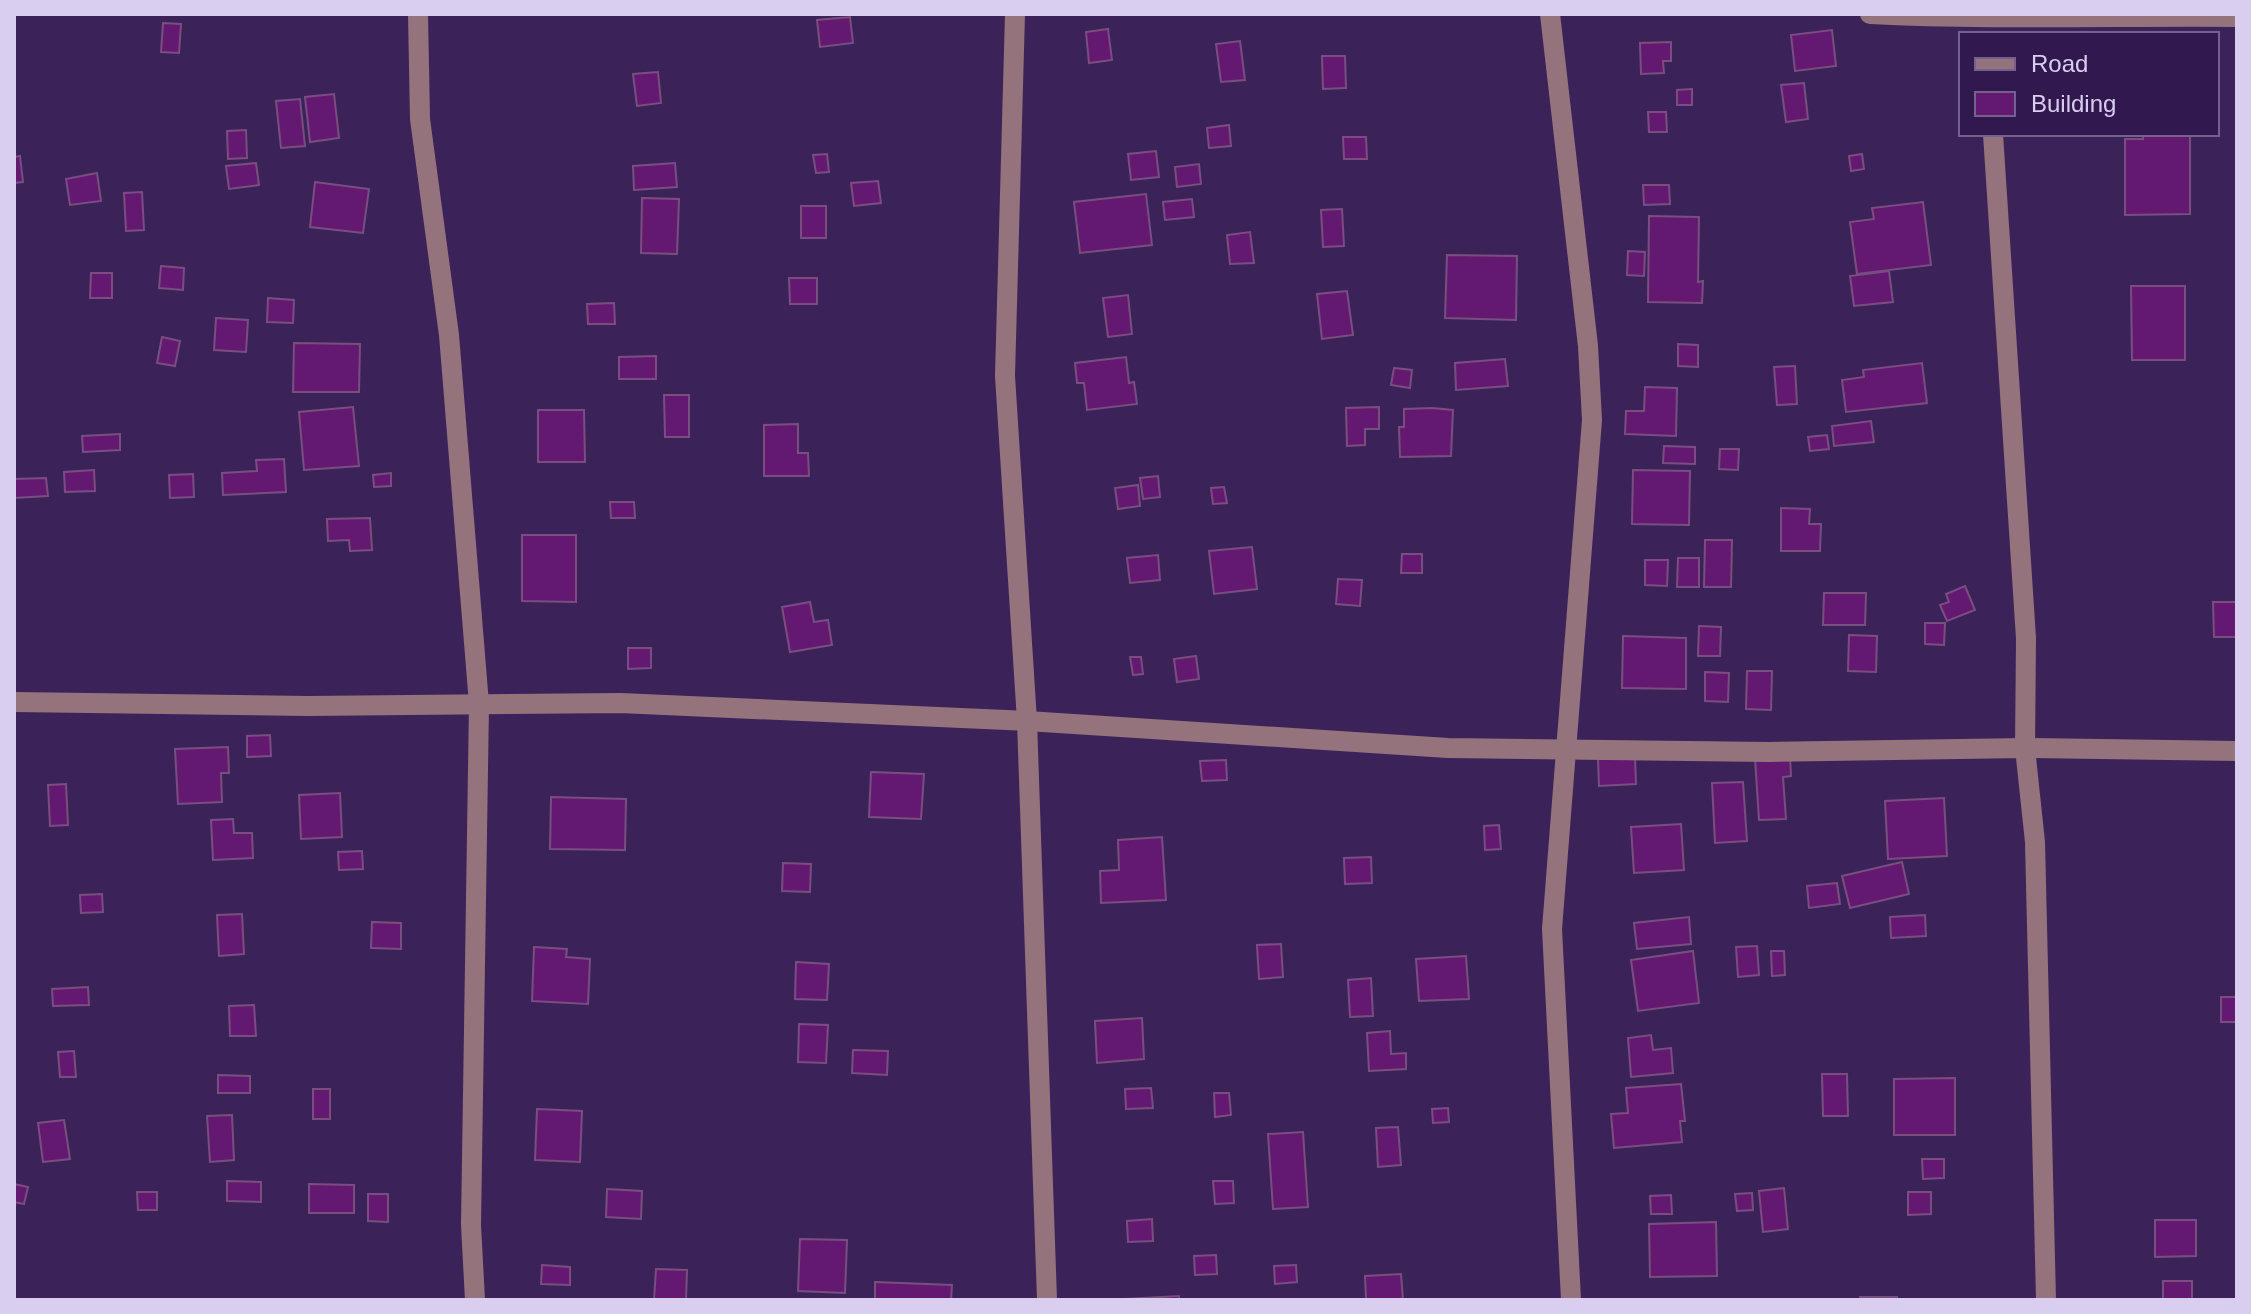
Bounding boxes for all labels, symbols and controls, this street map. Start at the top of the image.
legend [1959,32,2219,136]
text: Road [2031,50,2088,77]
text: Building [2031,90,2116,117]

